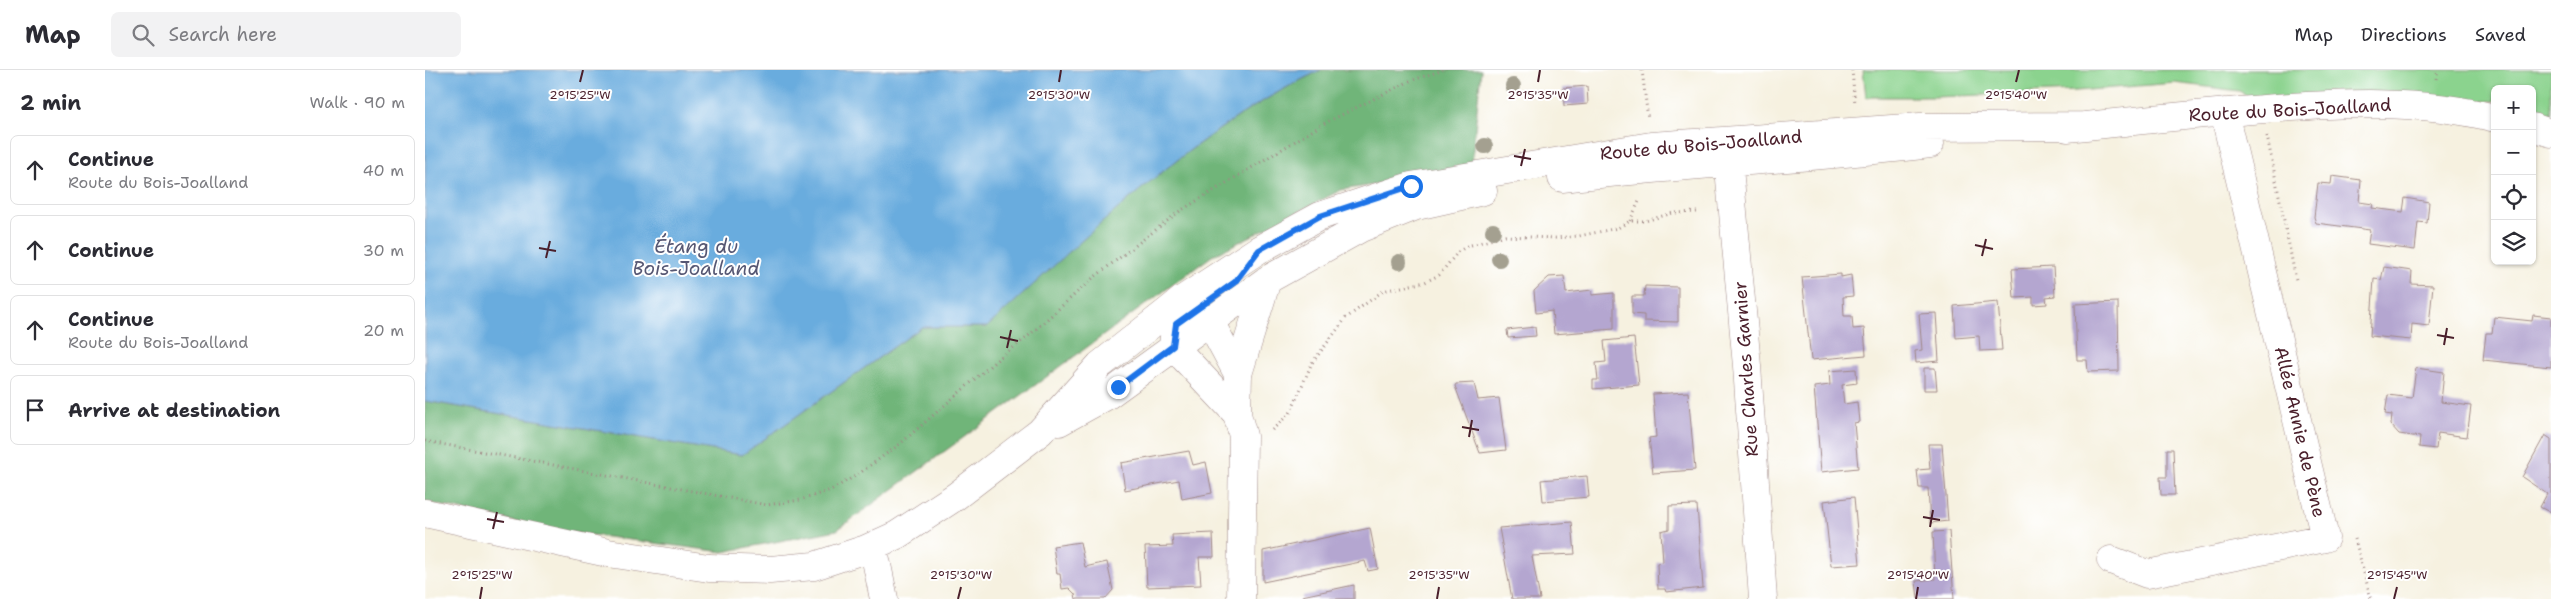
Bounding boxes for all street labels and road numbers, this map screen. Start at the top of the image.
street label: Route du Bois-Joalland [2188,93,2392,127]
street label: Route du Bois-Joalland [1599,124,1803,166]
street label: Rue Charles Garnier [1728,280,1764,458]
street label: Allée Annie de Pène [2269,344,2331,520]

